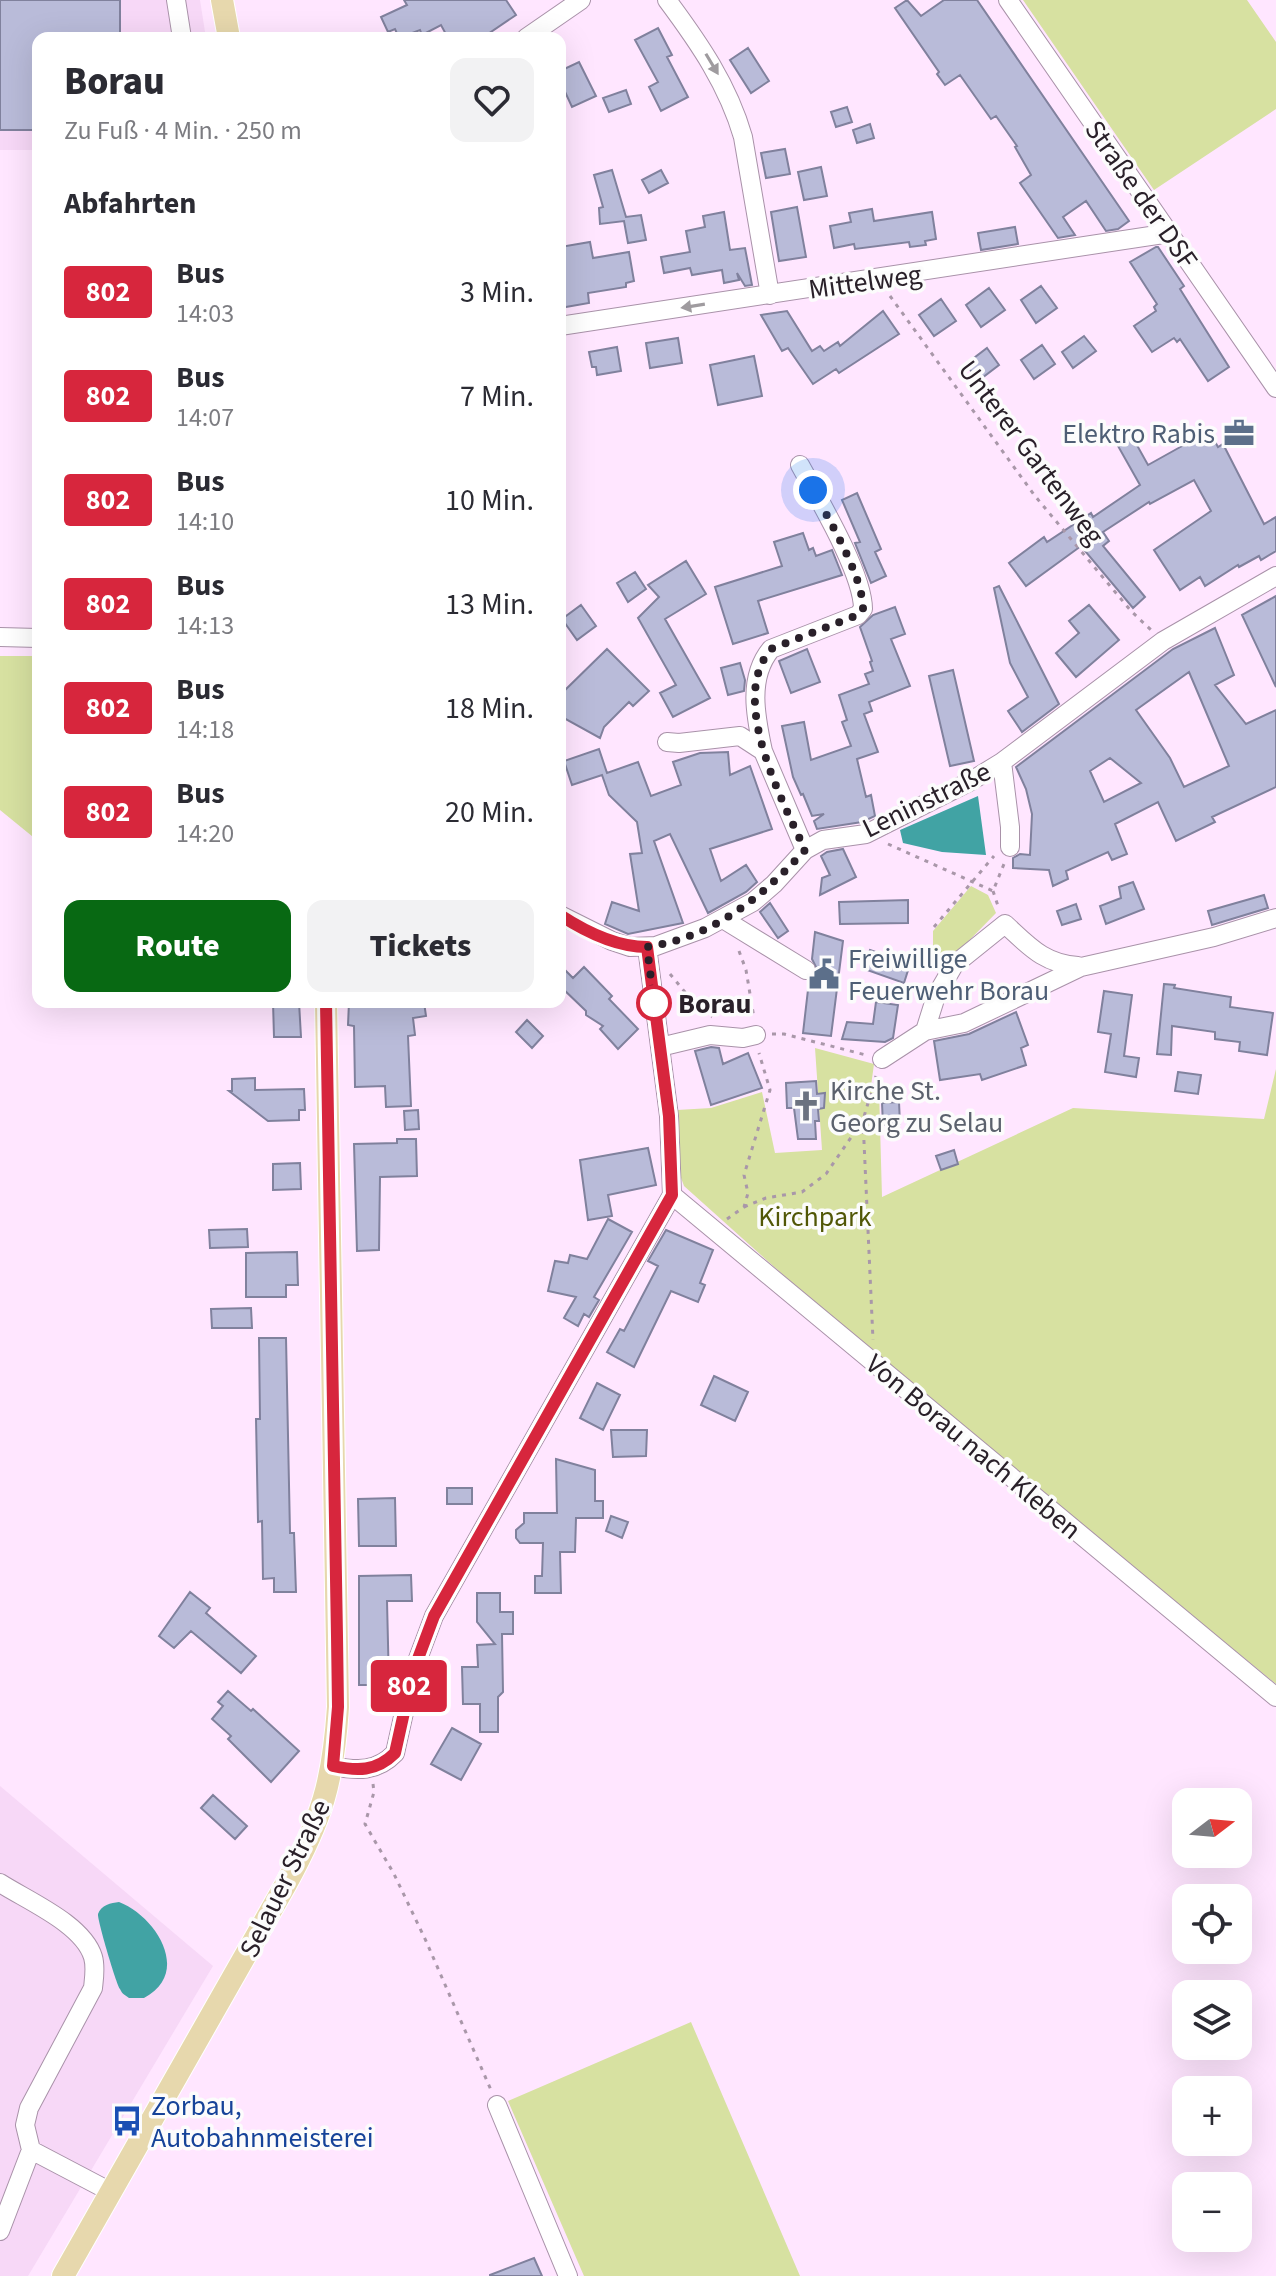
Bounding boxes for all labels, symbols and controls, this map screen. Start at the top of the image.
one-way arrow [705,53,719,75]
text: Borau [64,55,165,109]
button: heart [450,58,534,142]
text: Zu Fuß · 4 Min. · 250 m [64,112,302,149]
street label: Straße der DSF [1075,112,1207,277]
text: Abfahrten [64,182,196,225]
text: Bus [176,252,224,295]
street label: Mittelweg [806,254,924,310]
text: 3 Min. [460,271,534,314]
text: 802 [86,272,130,312]
text: 14:03 [176,295,234,332]
one-way arrow [680,300,705,313]
street label: Unterer Gartenweg [948,352,1114,553]
text: Bus [176,356,224,399]
text: 7 Min. [460,375,534,418]
text: 802 [86,376,130,416]
text: 14:07 [176,399,234,436]
place label: Elektro Rabis [1062,414,1215,454]
office icon: Elektro Rabis [1222,416,1256,450]
text: Bus [176,460,224,503]
your location [793,470,833,510]
text: 10 Min. [445,479,534,522]
text: 802 [86,480,130,520]
text: 14:10 [176,503,234,540]
text: Bus [176,564,224,607]
text: 13 Min. [445,583,534,626]
text: 802 [86,584,130,624]
text: 14:13 [176,607,234,644]
text: Bus [176,668,224,711]
text: 18 Min. [445,687,534,730]
text: 802 [86,688,130,728]
text: 14:18 [176,711,234,748]
street label: Leninstraße [855,752,997,848]
text: Bus [176,772,224,815]
text: 20 Min. [445,791,534,834]
text: 802 [86,792,130,832]
text: 14:20 [176,815,234,852]
button: Route [64,900,291,992]
button: Tickets [307,900,534,992]
place label: Freiwillige Feuerwehr Borau [848,939,1049,1011]
public building icon: Freiwillige Feuerwehr Borau [807,957,841,991]
place label: Borau [678,984,752,1024]
marker: Borau [637,986,671,1020]
place label: Kirche St. Georg zu Selau [830,1071,1003,1143]
church icon: Kirche St. Georg zu Selau [789,1089,823,1123]
park label: Kirchpark [758,1197,872,1237]
street label: Von Borau nach Kleben [857,1344,1090,1549]
line badge: 802 [363,1660,455,1712]
text: 802 [387,1666,431,1706]
north arrow [1172,1788,1252,1868]
map controls [1172,1788,1252,2252]
street label: Selauer Straße [229,1793,340,1964]
button: locate [1172,1884,1252,1964]
button: layers [1172,1980,1252,2060]
button: + [1172,2076,1252,2156]
place label: Zorbau, Autobahnmeisterei [151,2086,374,2158]
bus stop icon: Zorbau, Autobahnmeisterei [110,2104,144,2138]
button: − [1172,2172,1252,2252]

